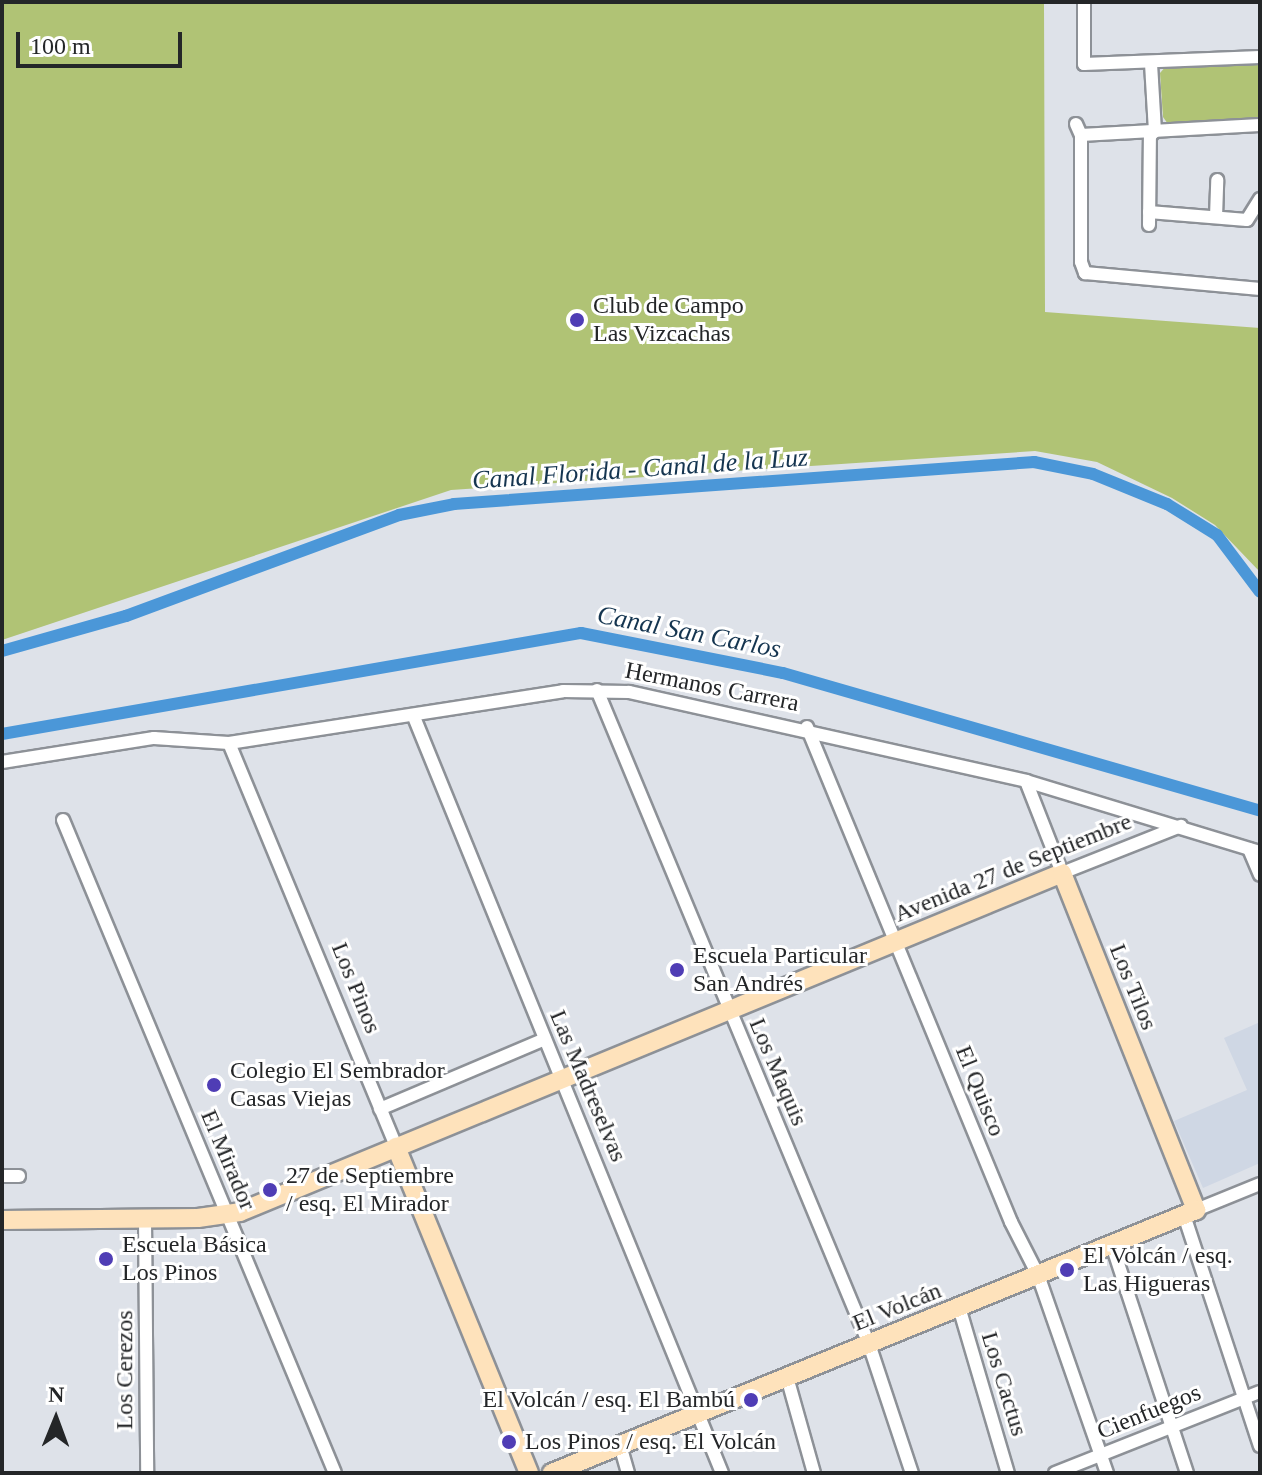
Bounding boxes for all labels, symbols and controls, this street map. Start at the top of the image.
scale bar [20,16,186,66]
text: 100 m [30,33,91,59]
place label: Club de Campo Las Vizcachas [593,292,744,348]
marker: Club de Campo Las Vizcachas [568,311,586,329]
water label: Canal Florida - Canal de la Luz [471,442,809,496]
water label: Canal San Carlos [595,599,783,665]
street label: Hermanos Carrera [623,656,801,718]
street label: Avenida 27 de Septiembre [890,807,1136,929]
street label: Los Pinos [325,938,387,1038]
street label: Los Tilos [1103,940,1163,1034]
place label: Escuela Particular San Andrés [693,942,867,998]
marker: Escuela Particular San Andrés [668,961,686,979]
street label: Las Madreselvas [543,1006,633,1166]
street label: Los Maquis [742,1014,814,1130]
street label: El Quisco [949,1041,1011,1141]
place label: Colegio El Sembrador Casas Viejas [230,1057,445,1113]
marker: Colegio El Sembrador Casas Viejas [205,1076,223,1094]
street label: El Mirador [194,1106,262,1214]
place label: 27 de Septiembre / esq. El Mirador [286,1162,454,1218]
marker: 27 de Septiembre / esq. El Mirador [261,1181,279,1199]
place label: Escuela Básica Los Pinos [122,1231,267,1287]
place label: El Volcán / esq. Las Higueras [1083,1242,1233,1298]
marker: Escuela Básica Los Pinos [97,1250,115,1268]
marker: El Volcán / esq. Las Higueras [1058,1261,1076,1279]
street label: El Volcán [848,1276,946,1338]
street label: Los Cerezos [111,1310,139,1430]
street label: Los Cactus [975,1328,1033,1440]
street label: Cienfuegos [1093,1378,1205,1446]
north arrow [16,1379,96,1459]
text: N [48,1382,65,1407]
place label: El Volcán / esq. El Bambú [482,1386,735,1414]
marker: El Volcán / esq. El Bambú [742,1391,760,1409]
place label: Los Pinos / esq. El Volcán [525,1428,777,1456]
marker: Los Pinos / esq. El Volcán [500,1433,518,1451]

